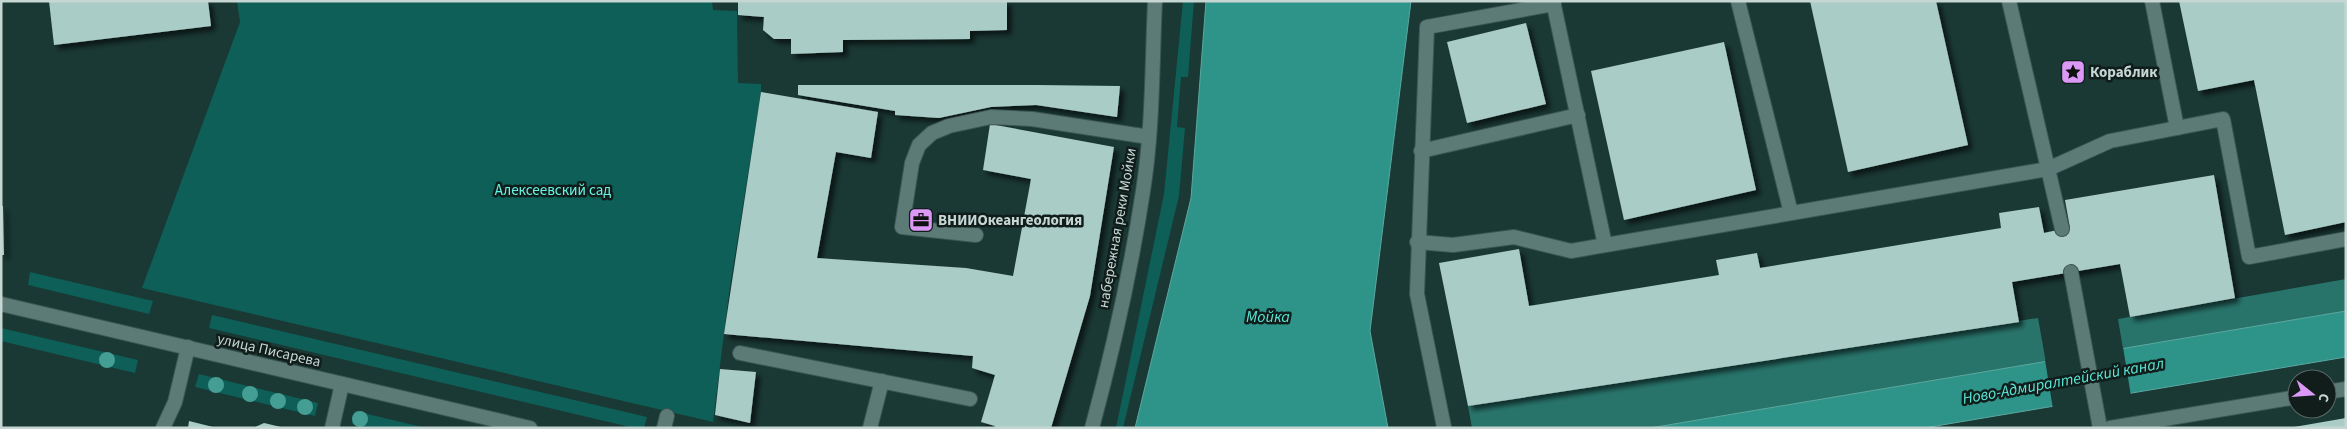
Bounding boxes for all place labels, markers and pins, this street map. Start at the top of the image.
place icon: Кораблик [2060,59,2086,85]
place label: Кораблик [2090,62,2158,83]
office icon: ВНИИОкеангеология [908,207,934,233]
place label: ВНИИОкеангеология [938,210,1082,231]

